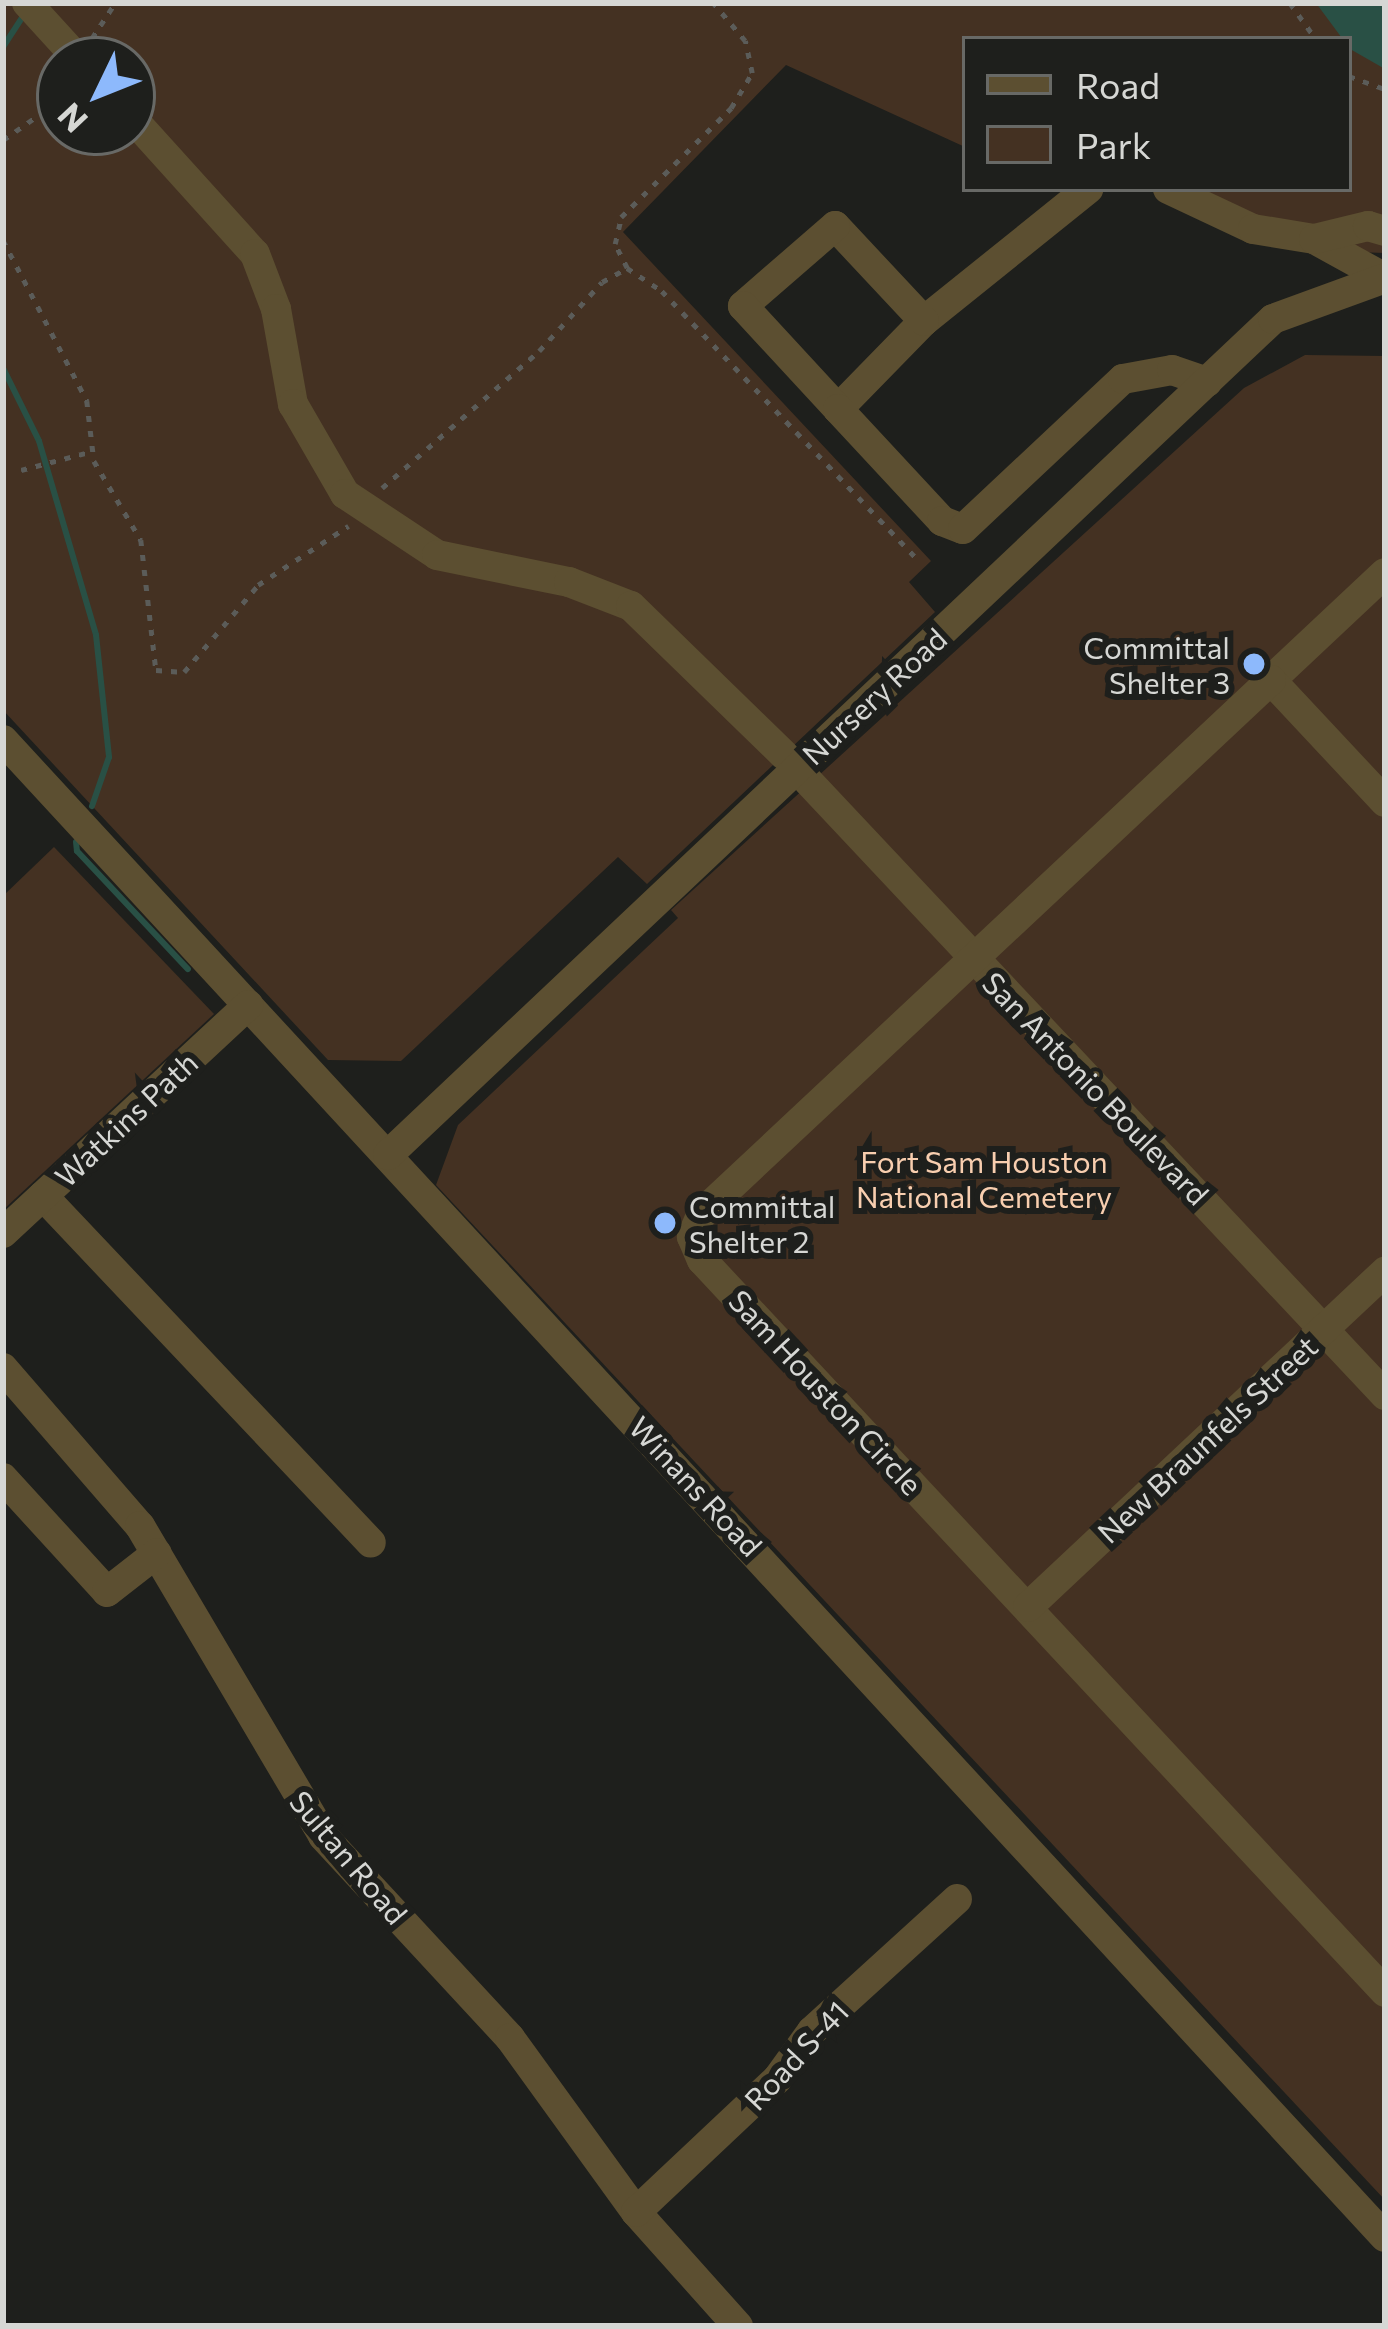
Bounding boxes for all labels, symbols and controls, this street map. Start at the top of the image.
north arrow [36,36,156,156]
legend [962,36,1352,192]
text: Road [1076,62,1160,106]
text: N [48,96,95,142]
text: Park [1076,122,1151,166]
street label: Nursery Road [795,620,953,772]
place label: Committal Shelter 3 [1084,629,1230,700]
marker: Committal Shelter 3 [1241,651,1267,677]
street label: San Antonio Boulevard [976,964,1216,1212]
street label: Watkins Path [47,1044,205,1194]
park label: Fort Sam Houston National Cemetery [856,1143,1112,1214]
place label: Committal Shelter 2 [689,1188,835,1258]
marker: Committal Shelter 2 [652,1210,678,1236]
street label: Sam Houston Circle [722,1282,930,1502]
street label: New Braunfels Street [1090,1328,1324,1550]
street label: Winans Road [622,1409,770,1563]
street label: Sultan Road [283,1783,415,1931]
street label: Road S-41 [736,1993,856,2117]

